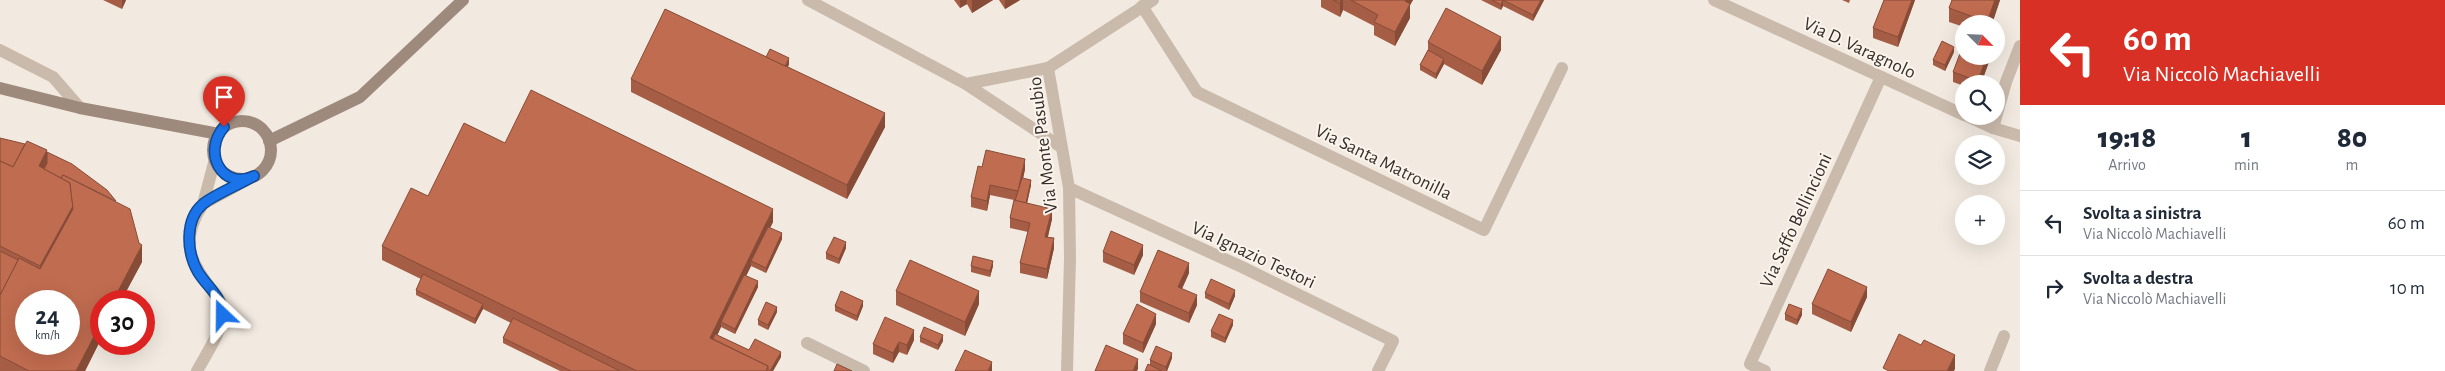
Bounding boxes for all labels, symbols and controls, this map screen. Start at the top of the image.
street label: Via D. Varagnolo [1800,14,1918,83]
north arrow [1955,15,2005,65]
map controls [1955,15,2005,245]
icon: left [2040,20,2105,85]
text: 60 m [2123,22,2192,57]
text: Via Niccolò Machiavelli [2123,63,2320,85]
button: search [1955,75,2005,125]
pin [203,76,245,127]
street label: Via Monte Pasubio [1026,76,1061,214]
icon: arrive [210,83,238,111]
street label: Via Santa Matronilla [1312,121,1455,204]
text: 19:18 [2098,123,2156,153]
text: 1 [2241,123,2252,153]
text: 80 [2337,123,2367,153]
button: layers [1955,135,2005,185]
street label: Via Saffo Bellincioni [1757,150,1836,291]
text: Arrivo [2108,157,2146,173]
text: min [2234,157,2259,173]
text: m [2346,157,2358,173]
button: + [1955,195,2005,245]
text: Svolta a sinistra [2083,204,2202,223]
icon: left [2040,209,2068,237]
text: 60 m [2388,214,2425,233]
street label: Via Ignazio Testori [1189,218,1318,292]
text: Via Niccolò Machiavelli [2083,226,2226,242]
text: Svolta a destra [2083,269,2193,288]
icon: right [2040,274,2068,302]
text: 10 m [2390,279,2425,298]
position arrow [196,288,248,340]
speed limit sign: 30 [90,290,155,355]
text: Via Niccolò Machiavelli [2083,291,2226,307]
text: 24 [35,304,60,329]
text: km/h [35,329,60,341]

